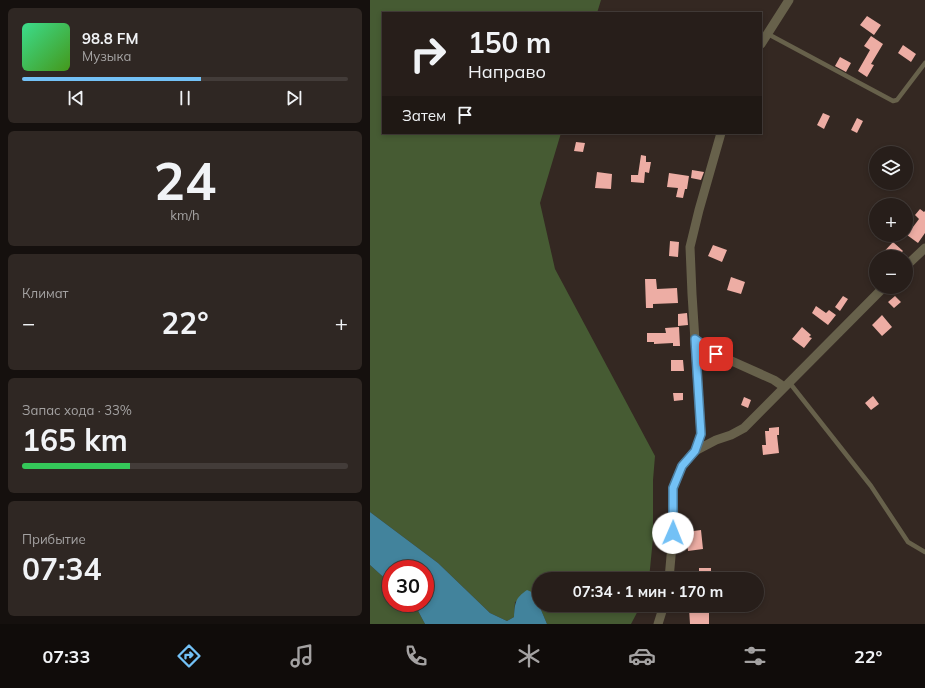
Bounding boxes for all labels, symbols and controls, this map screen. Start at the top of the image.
text: 150 m [468,25,551,60]
icon: right [402,28,454,80]
text: 98.8 FM [82,29,138,48]
text: Музыка [82,48,131,64]
text: Направо [468,60,546,83]
icon: previous [65,87,87,109]
icon: pause [174,87,196,109]
icon: next [283,87,305,109]
icon: arrive [454,104,476,126]
text: Затем [402,106,446,125]
map controls [869,146,913,294]
button: layers [869,146,913,190]
text: 24 [154,148,216,213]
button: + [869,198,913,242]
text: km/h [170,207,200,223]
button: − [869,250,913,294]
text: Климат [22,285,69,301]
text: 22° [161,304,209,342]
text: − [22,309,35,337]
text: + [335,309,348,337]
pin [699,337,733,371]
icon: arrive [705,343,727,365]
text: Запас хода · 33% [22,402,132,418]
text: 165 km [22,421,128,459]
position arrow [652,512,694,554]
text: Прибытие [22,531,86,547]
text: 07:34 [22,550,101,588]
speed limit sign: 30 [382,560,434,612]
text: 07:34 · 1 мин · 170 m [573,582,723,601]
icon: directions [175,642,203,670]
icon: music [288,642,316,670]
icon: phone [402,642,430,670]
icon: climate [515,642,543,670]
icon: car [628,642,656,670]
icon: filters [741,642,769,670]
text: 07:33 [43,645,90,668]
text: 22° [854,645,882,668]

